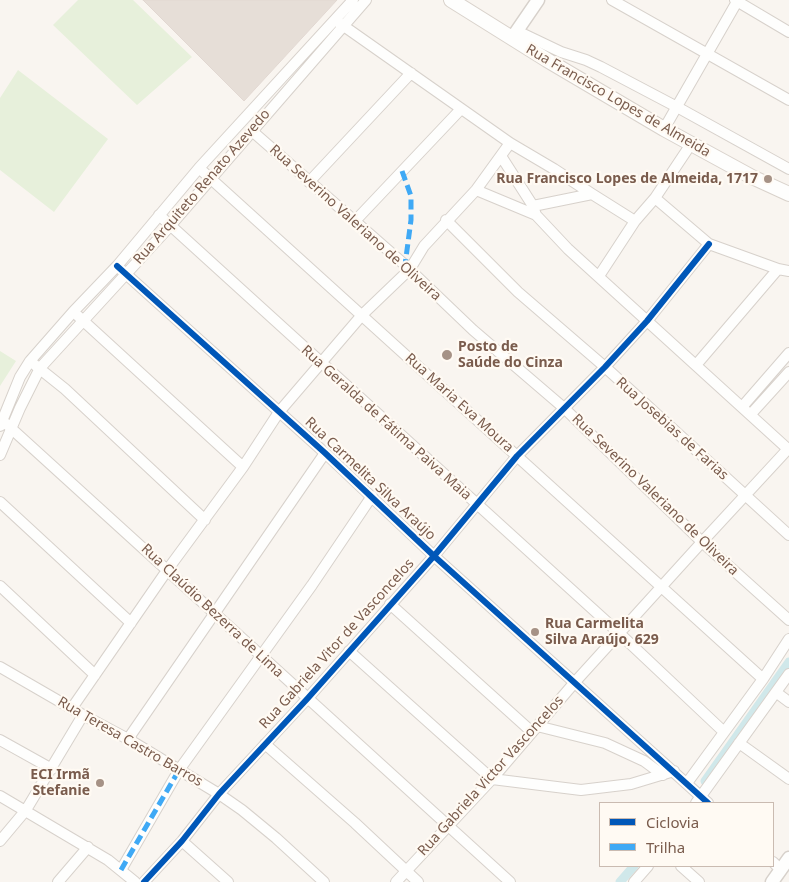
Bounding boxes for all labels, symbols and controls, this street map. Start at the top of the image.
street label: Rua Francisco Lopes de Almeida [523,41,713,161]
street label: Rua Arquiteto Renato Azevedo [130,106,274,268]
street label: Rua Severino Valeriano de Oliveira [266,141,444,305]
place label: Rua Francisco Lopes de Almeida, 1717 [496,171,758,187]
marker: Rua Francisco Lopes de Almeida, 1717 [762,173,774,185]
place label: Posto de Saúde do Cinza [458,339,563,372]
street label: Rua Geralda de Fátima Paiva Maia [297,342,475,504]
marker: Posto de Saúde do Cinza [440,348,454,362]
street label: Rua Maria Eva Moura [401,350,517,456]
street label: Rua Josebias de Farias [612,374,732,484]
street label: Rua Severino Valeriano de Oliveira [568,411,742,579]
street label: Rua Carmelita Silva Araújo [301,414,439,544]
street label: Rua Claúdio Bezerra de Lima [137,541,287,681]
street label: Rua Gabriela Vitor de Vasconcelos [256,556,418,732]
place label: Rua Carmelita Silva Araújo, 629 [545,616,659,648]
marker: Rua Carmelita Silva Araújo, 629 [529,626,541,638]
street label: Rua Gabriela Victor Vasconcelos [415,693,567,859]
street label: Rua Teresa Castro Barros [55,694,205,790]
place label: ECI Irmã Stefanie [30,767,90,800]
marker: ECI Irmã Stefanie [94,777,106,789]
legend [599,802,774,867]
text: Ciclovia [646,812,699,832]
text: Trilha [646,837,685,857]

